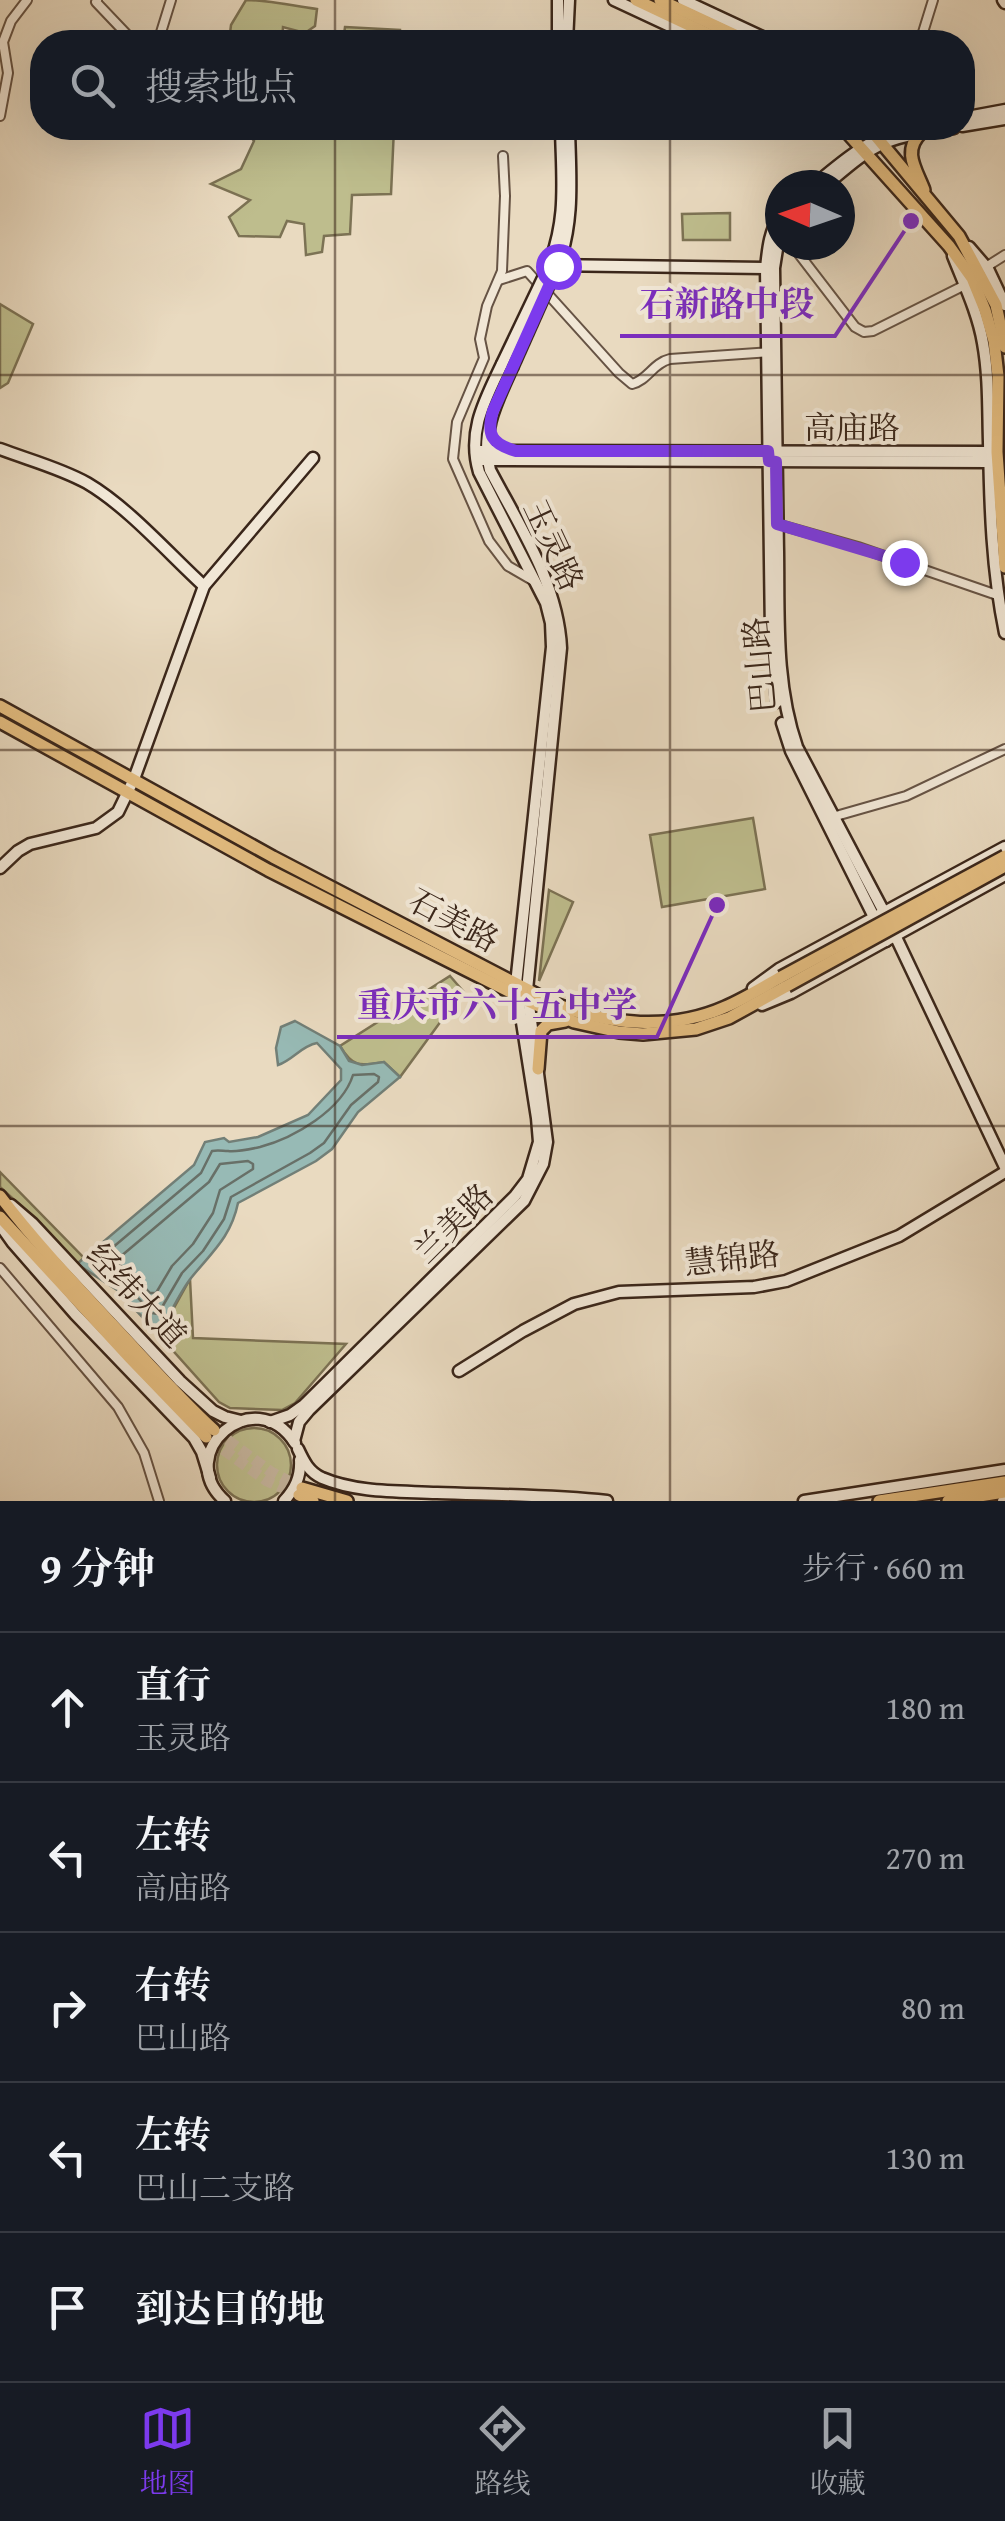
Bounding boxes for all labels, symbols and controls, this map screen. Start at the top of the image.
search box [30,30,975,140]
icon: search [65,58,120,113]
text: 搜索地点 [145,58,297,114]
north arrow [765,170,855,260]
route start [536,244,582,290]
callout: 石新路中段 [620,271,835,336]
text: 石新路中段 [639,278,815,329]
street label: 高庙路 [804,404,900,451]
street label: 玉灵路 [512,492,596,598]
route end [882,540,928,586]
street label: 巴山路 [731,615,787,715]
street label: 石美路 [401,877,507,963]
callout: 重庆市六十五中学 [337,972,657,1037]
text: 重庆市六十五中学 [357,979,637,1030]
street label: 兰美路 [402,1172,504,1274]
street label: 慧锦路 [682,1230,782,1286]
street label: 经纬大道 [76,1232,198,1358]
text: 9 分钟 [40,1537,155,1598]
text: 步行 · 660 m [802,1544,965,1591]
text: 直行 [135,1656,211,1712]
icon: ahead [40,1680,95,1735]
text: 180 m [886,1684,965,1731]
text: 玉灵路 [135,1714,231,1761]
text: 左转 [135,1806,211,1862]
icon: left [40,1830,95,1885]
text: 270 m [886,1834,965,1881]
text: 高庙路 [135,1864,231,1911]
text: 右转 [135,1956,211,2012]
icon: right [40,1980,95,2035]
text: 80 m [901,1984,965,2031]
text: 巴山路 [135,2014,231,2061]
text: 左转 [135,2106,211,2162]
icon: left [40,2130,95,2185]
text: 130 m [886,2134,965,2181]
text: 巴山二支路 [135,2164,295,2211]
icon: arrive [40,2280,95,2335]
text: 到达目的地 [135,2280,325,2336]
tab: 地图 [139,2401,196,2503]
tab: 路线 [474,2401,531,2503]
tab: 收藏 [809,2401,866,2503]

